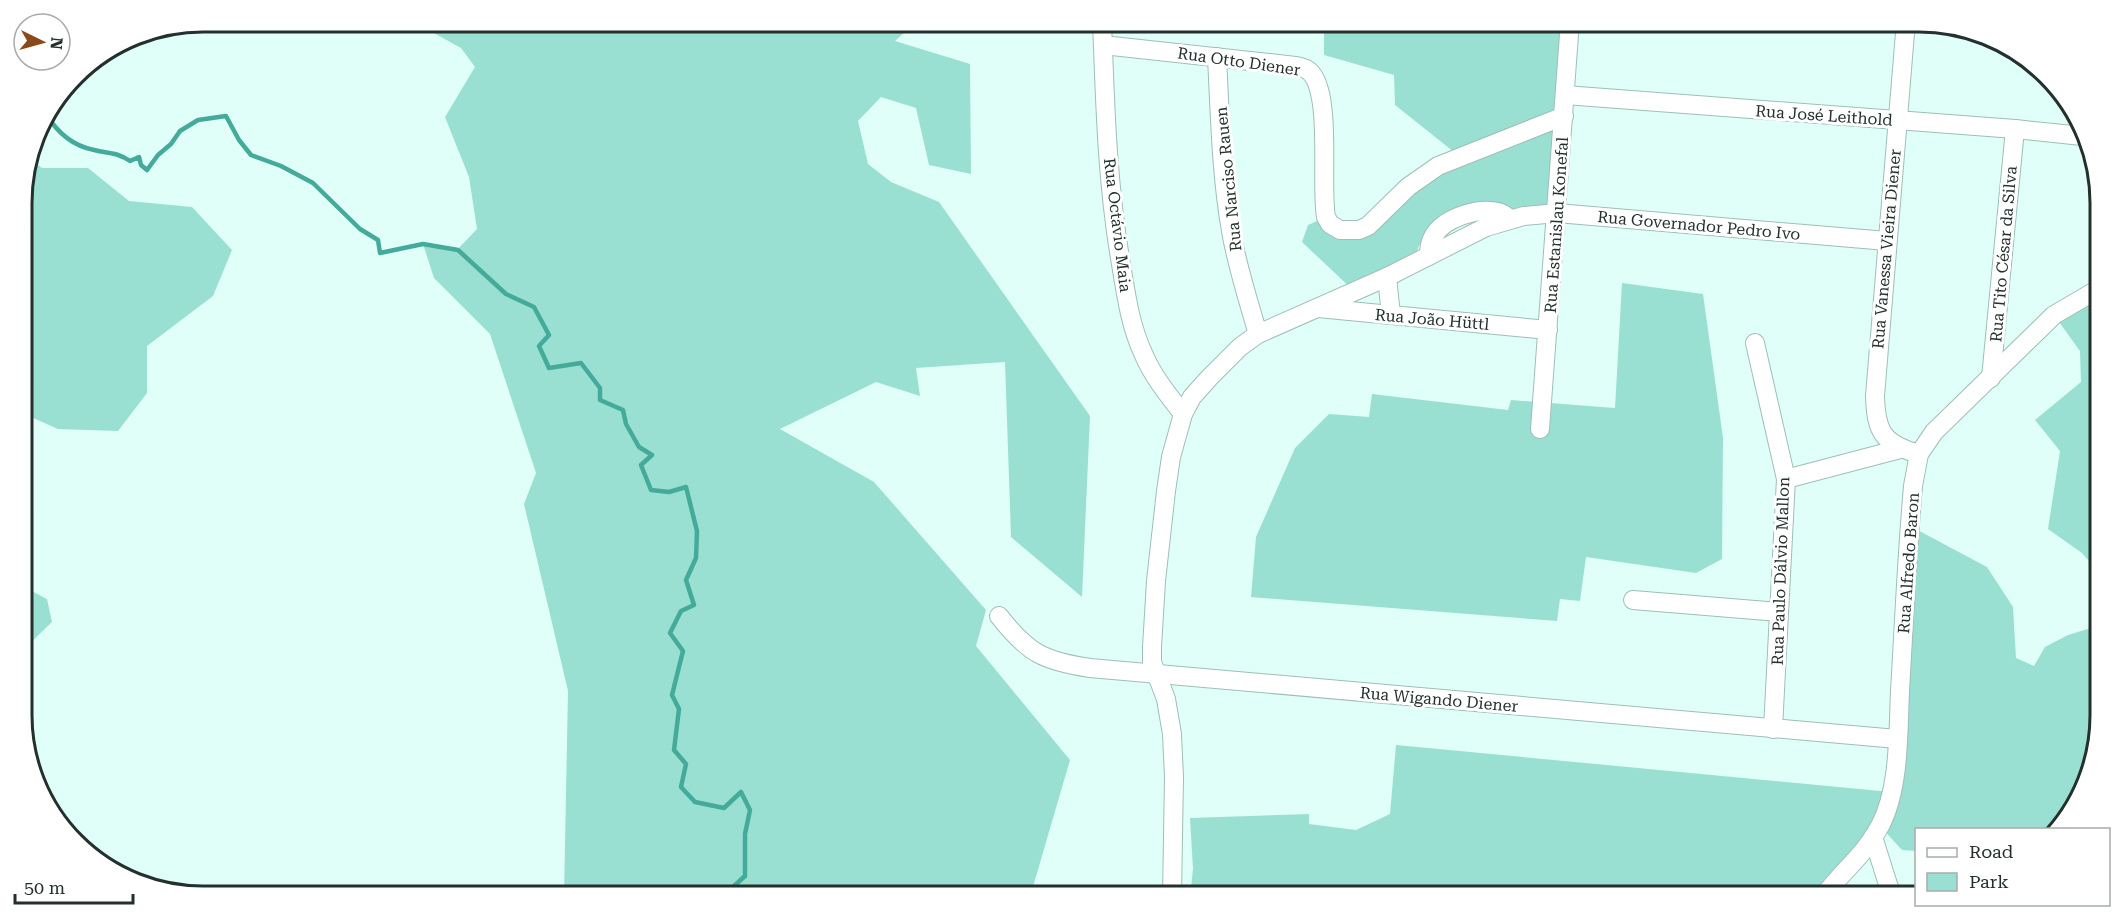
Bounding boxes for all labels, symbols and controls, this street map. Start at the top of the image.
north arrow [12,12,72,72]
text: N [46,36,66,50]
street label: Rua Otto Diener [1176,43,1302,80]
street label: Rua José Leithold [1755,101,1893,130]
street label: Rua Narciso Rauen [1211,106,1246,252]
street label: Rua Estanislau Konefal [1541,136,1572,314]
street label: Rua Vanessa Vieira Diener [1868,148,1905,350]
street label: Rua Octávio Maia [1100,157,1135,294]
street label: Rua Tito César da Silva [1986,165,2021,343]
street label: Rua Governador Pedro Ivo [1597,207,1801,244]
street label: Rua João Hüttl [1374,305,1490,334]
street label: Rua Paulo Dálvio Mallon [1768,476,1793,666]
street label: Rua Alfredo Baron [1894,492,1923,634]
street label: Rua Wigando Diener [1359,683,1519,716]
legend [1915,828,2110,906]
text: Road [1969,841,2014,862]
scale bar [15,867,134,905]
text: Park [1969,871,2009,892]
text: 50 m [24,877,65,898]

